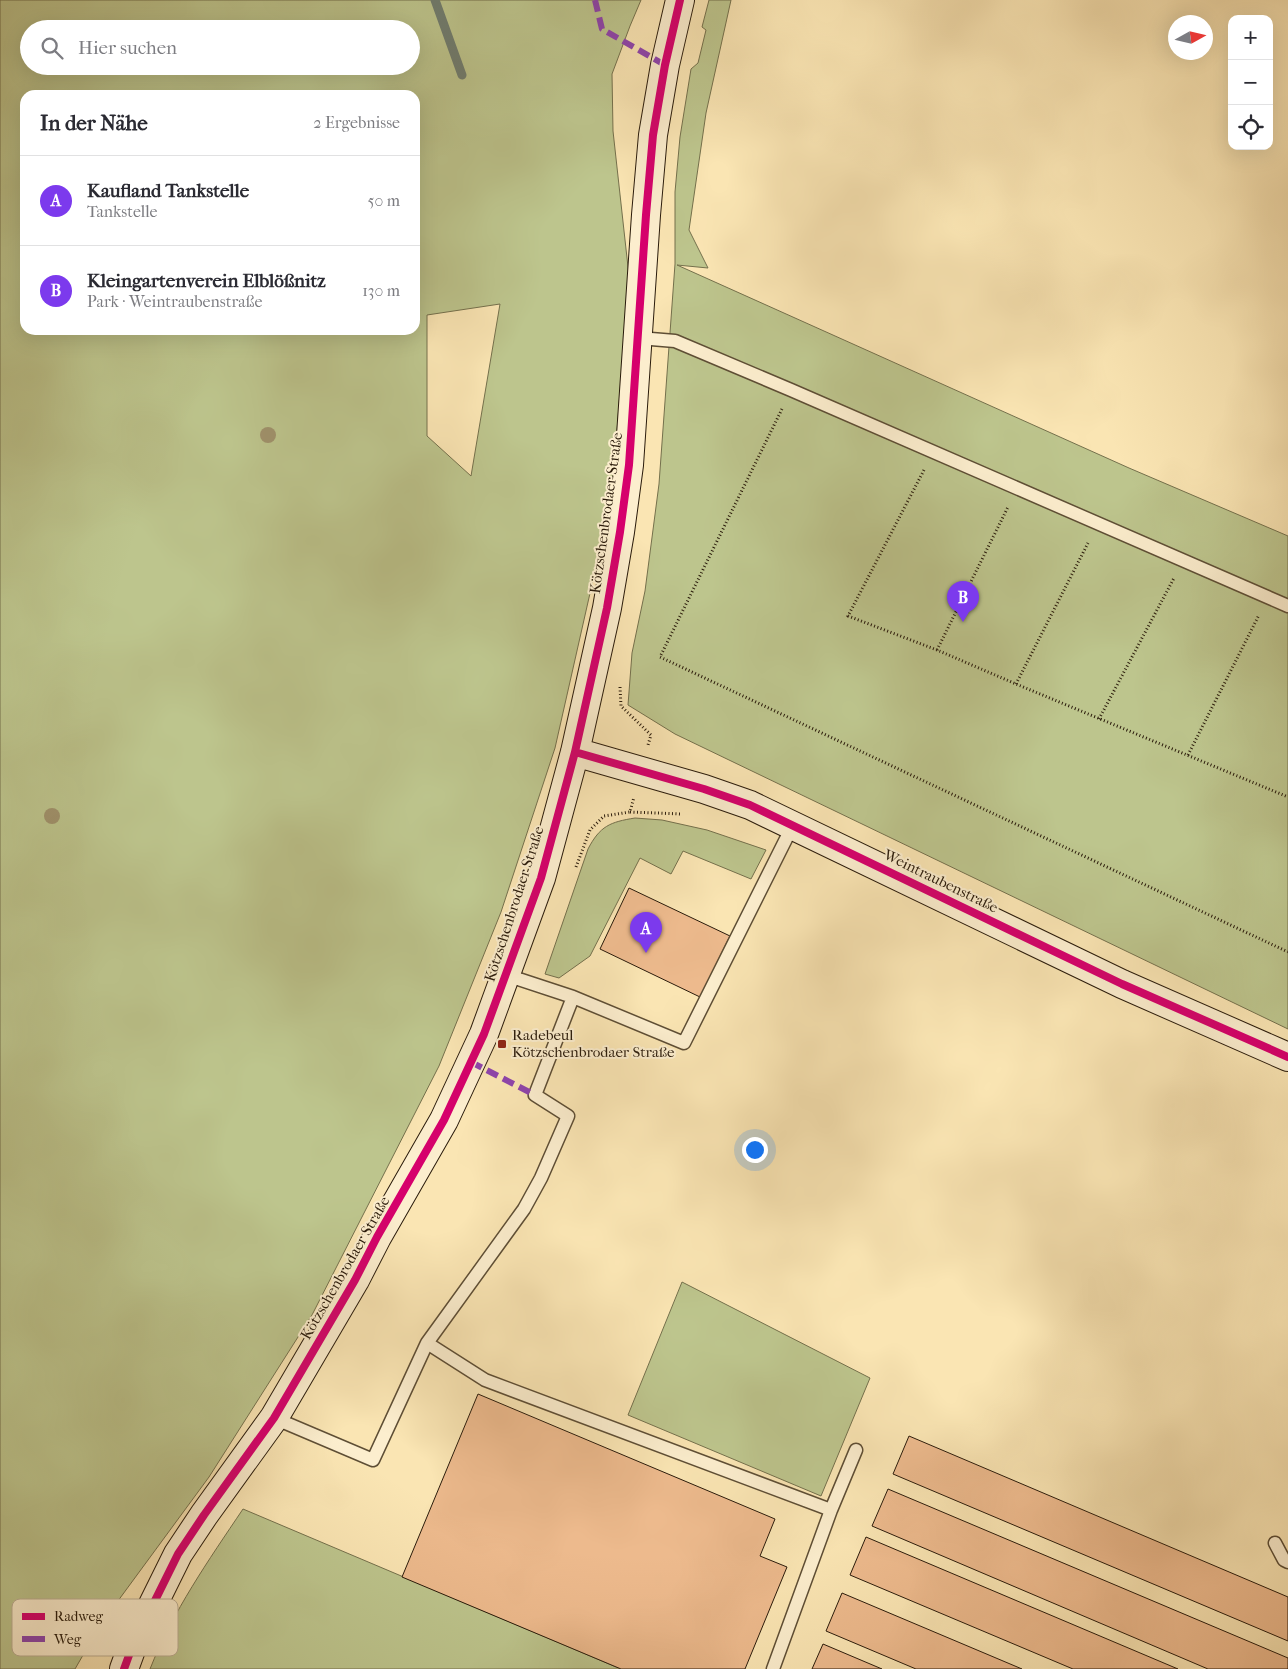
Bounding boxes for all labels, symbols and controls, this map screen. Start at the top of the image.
north arrow [1168,15,1213,60]
map controls [1228,15,1273,150]
button: + [1228,15,1273,60]
search box [20,20,420,75]
icon: search [38,34,66,62]
text: Hier suchen [78,37,177,59]
button: − [1228,60,1273,105]
button: locate [1228,105,1273,150]
text: In der Nähe [40,111,148,135]
text: 2 Ergebnisse [313,113,400,132]
text: Kaufland Tankstelle [87,180,249,202]
text: A [51,191,61,210]
text: 50 m [368,191,400,210]
text: Tankstelle [87,202,157,221]
text: Kleingartenverein Elblößnitz [87,270,326,292]
text: B [51,281,61,300]
text: 130 m [362,281,400,300]
text: Park · Weintraubenstraße [87,292,262,311]
street label: Kötzschenbrodaer Straße [586,431,626,595]
pin: B [947,581,979,622]
street label: Kötzschenbrodaer Straße [480,823,548,984]
street label: Weintraubenstraße [880,845,1002,917]
pin: A [630,912,662,953]
place label: Radebeul Kötzschenbrodaer Straße [512,1026,675,1061]
marker: Radebeul Kötzschenbrodaer Straße [496,1038,508,1050]
your location [742,1137,768,1163]
street label: Kötzschenbrodaer Straße [297,1193,394,1343]
legend [12,1599,178,1656]
text: Radweg [54,1608,103,1625]
text: Weg [53,1631,82,1648]

